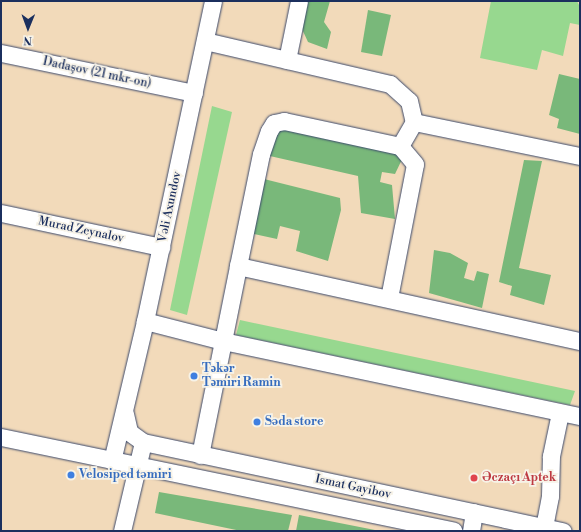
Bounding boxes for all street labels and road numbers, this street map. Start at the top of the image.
street label: Dadaşov (21 mkr-on) [41,54,153,92]
street label: Vəli Axundov [155,170,185,244]
street label: Murad Zeynalov [37,214,125,246]
street label: Ismat Gayibov [314,472,392,502]

